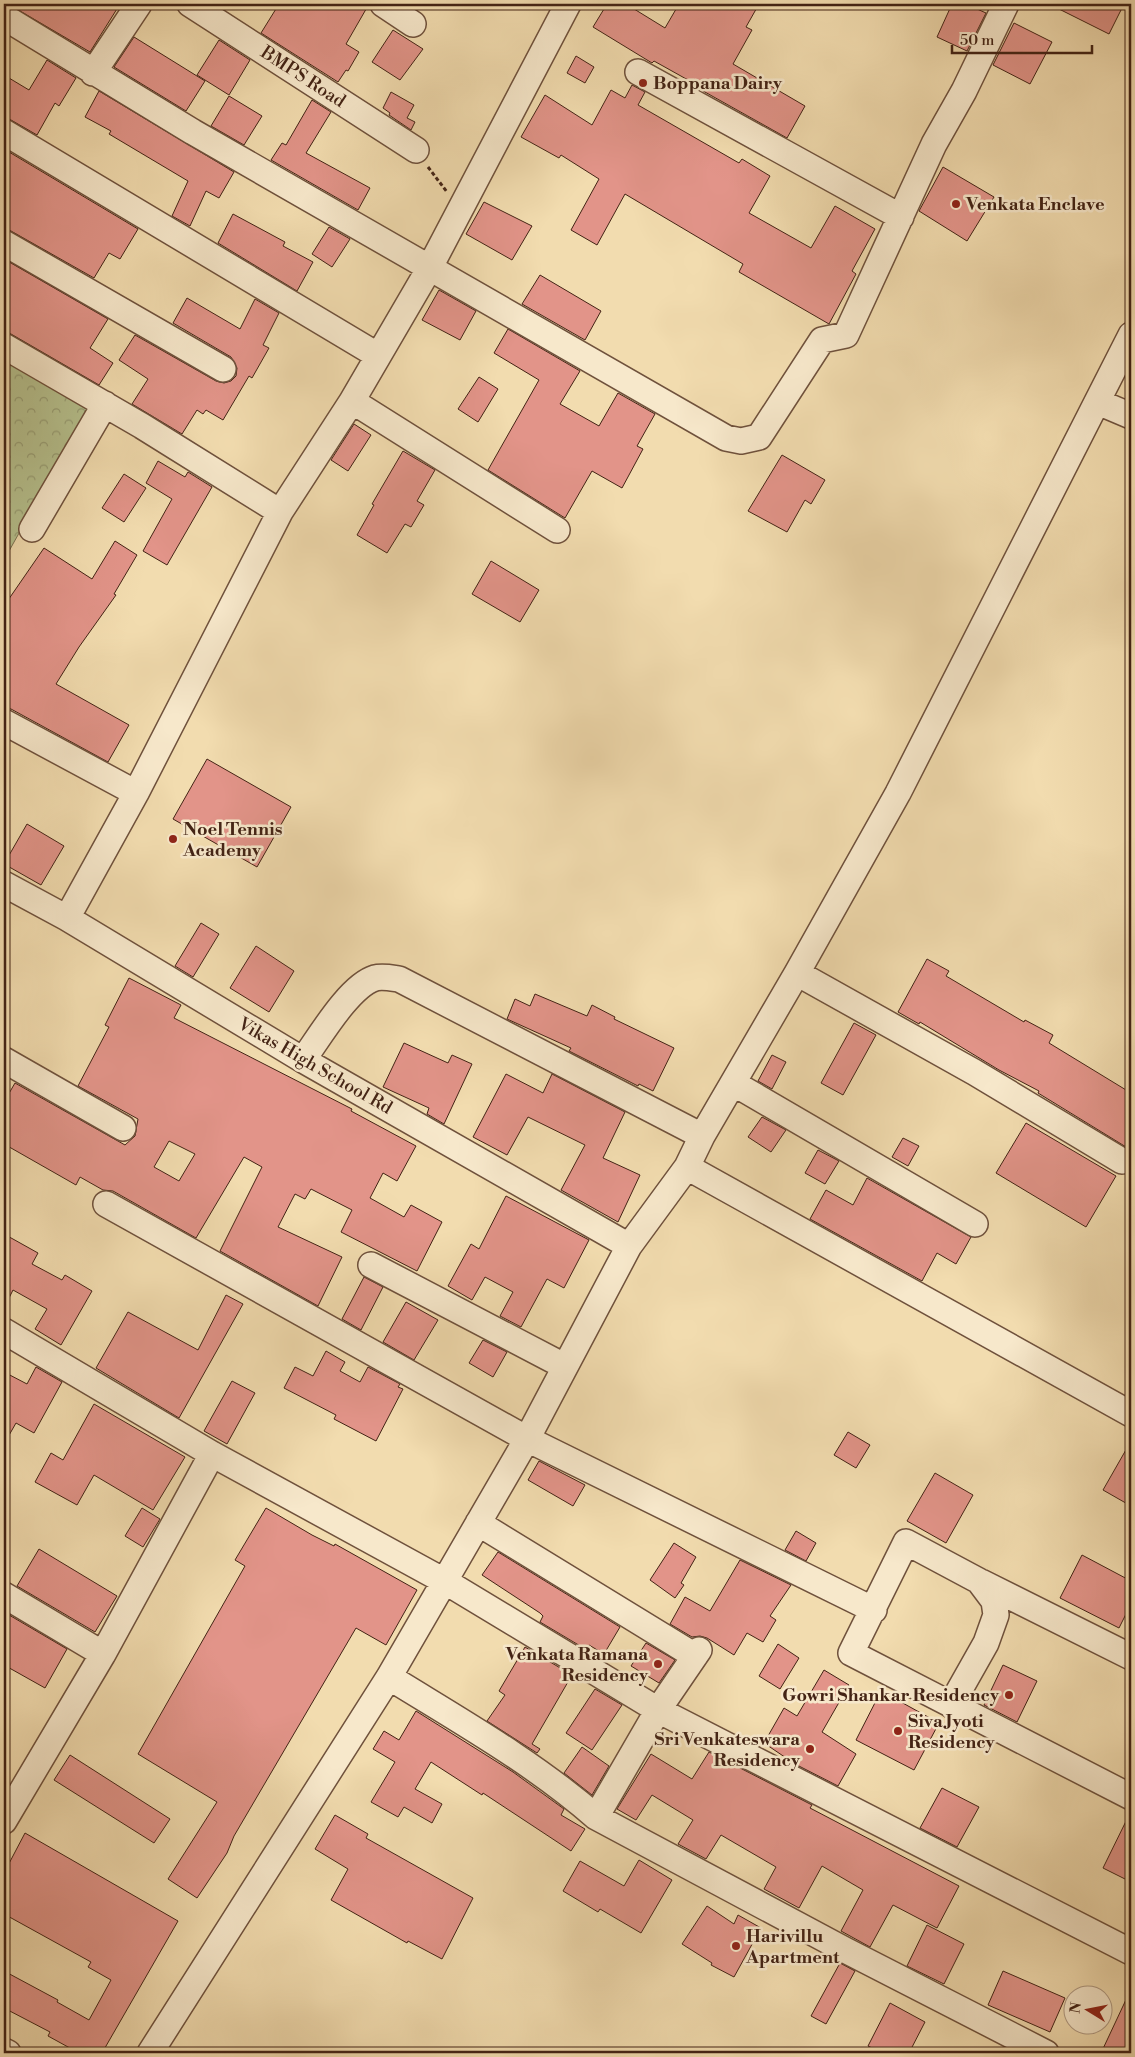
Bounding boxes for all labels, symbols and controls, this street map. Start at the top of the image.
scale bar [952,22,1092,54]
text: 50 m [960,31,994,50]
street label: BMPS Road [255,40,350,113]
place label: Boppana Dairy [653,72,783,95]
marker: Boppana Dairy [637,77,649,89]
place label: Venkata Enclave [965,193,1105,216]
marker: Venkata Enclave [950,198,962,210]
place label: Noel Tennis Academy [182,818,283,862]
marker: Noel Tennis Academy [167,833,179,845]
street label: Vikas High School Rd [233,1012,397,1120]
place label: Venkata Ramana Residency [505,1643,649,1687]
marker: Venkata Ramana Residency [652,1658,664,1670]
place label: Gowri Shankar Residency [782,1684,1000,1707]
marker: Gowri Shankar Residency [1003,1689,1015,1701]
place label: Siva Jyoti Residency [908,1710,996,1754]
marker: Siva Jyoti Residency [892,1725,904,1737]
place label: Sri Venkateswara Residency [654,1728,801,1772]
marker: Sri Venkateswara Residency [804,1743,816,1755]
place label: Harivillu Apartment [745,1925,840,1969]
marker: Harivillu Apartment [730,1940,742,1952]
north arrow [1062,1984,1112,2034]
text: N [1066,2001,1086,2015]

